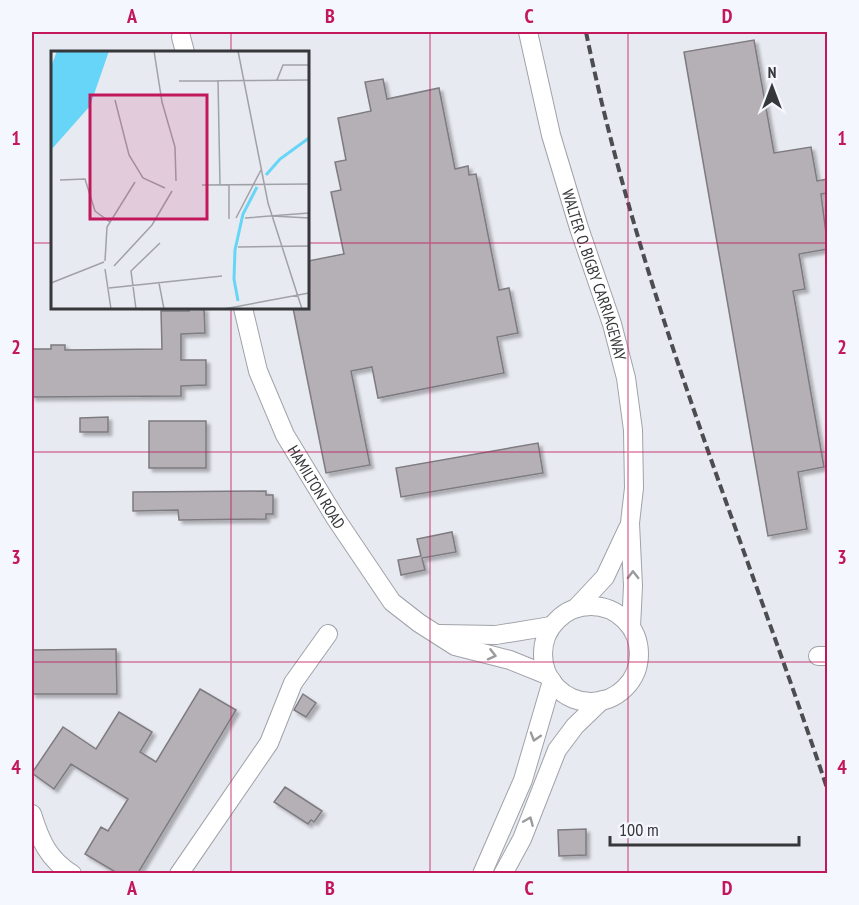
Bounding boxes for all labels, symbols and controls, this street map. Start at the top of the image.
text: A [126,3,138,29]
text: B [325,3,335,29]
text: C [524,3,534,29]
text: D [722,3,733,29]
inset map [51,51,309,309]
north arrow [742,57,802,117]
text: N [768,62,776,82]
text: 1 [11,125,21,151]
text: 1 [837,125,847,151]
street label: WALTER O. BIGBY CARRIAGEWAY [558,187,631,363]
text: 2 [11,334,21,360]
text: 2 [837,334,847,360]
street label: HAMILTON ROAD [284,442,350,533]
text: 3 [11,544,21,570]
text: 3 [837,544,847,570]
one-way arrow [627,570,639,579]
one-way arrow [487,647,497,660]
one-way arrow [530,731,542,742]
text: 4 [11,754,21,780]
text: 4 [837,754,847,780]
scale bar [610,809,799,847]
one-way arrow [522,816,534,827]
text: 100 m [619,818,659,841]
text: A [126,875,138,901]
text: B [325,875,335,901]
text: C [524,875,534,901]
text: D [722,875,733,901]

